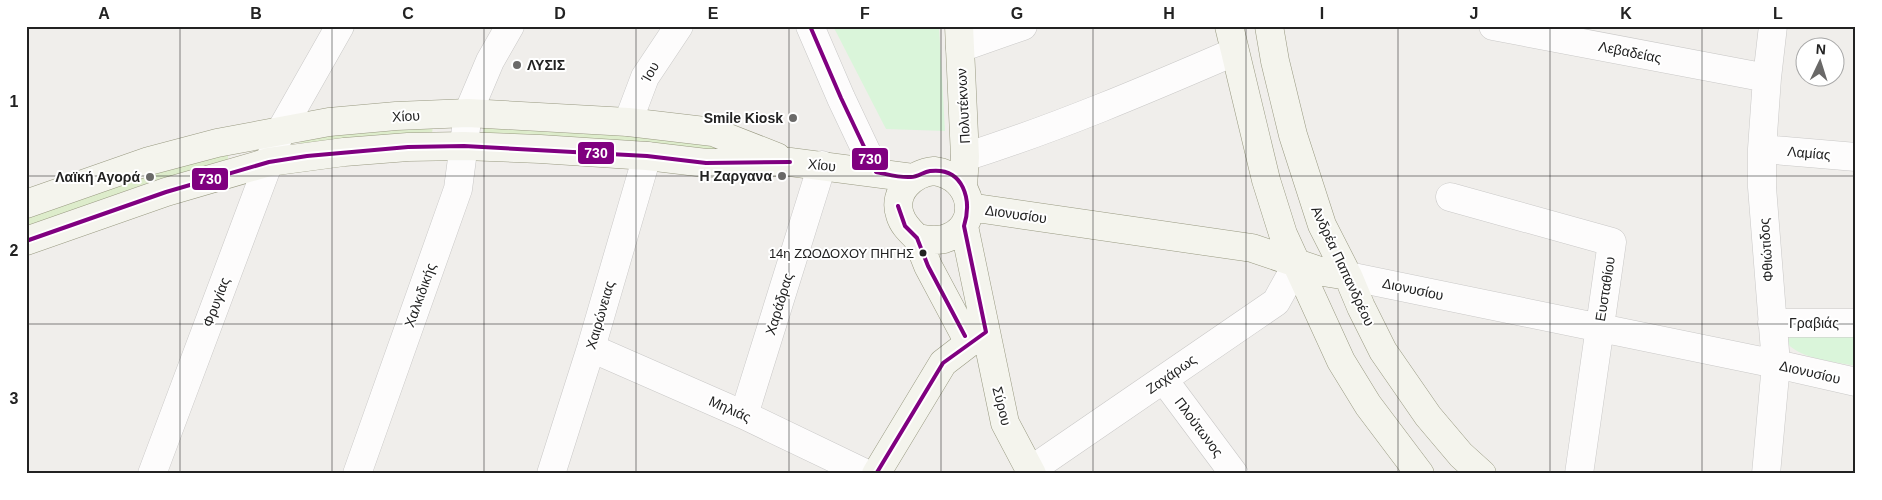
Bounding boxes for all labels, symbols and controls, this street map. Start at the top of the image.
text: A [98,5,110,22]
text: B [250,5,262,22]
text: C [402,5,414,22]
text: D [554,5,566,22]
text: E [708,5,719,22]
text: F [860,5,870,22]
text: G [1011,5,1023,22]
text: H [1163,5,1175,22]
text: I [1320,5,1324,22]
text: J [1470,5,1478,22]
text: K [1620,5,1632,22]
text: L [1773,5,1783,22]
street label: Λεβαδείας [1597,38,1663,66]
north arrow [1794,38,1844,88]
text: N [1815,41,1827,57]
place label: ΛΥΣΙΣ [527,57,565,73]
marker: ΛΥΣΙΣ [511,59,523,71]
street label: Ίου [637,59,662,86]
street label: Πολυτέκνων [953,68,973,144]
text: 1 [10,93,19,110]
street label: Χίου [392,107,420,125]
place label: Smile Kiosk [704,110,783,126]
marker: Smile Kiosk [787,112,799,124]
line badge: 730 [577,141,615,165]
street label: Λαμίας [1787,143,1832,163]
text: 730 [584,145,608,161]
line badge: 730 [851,147,889,171]
text: 730 [858,151,882,167]
street label: Χίου [807,156,837,174]
line badge: 730 [191,167,229,191]
place label: Η Ζαργανα [699,168,772,184]
place label: Λαϊκή Αγορά [55,169,140,185]
marker: Η Ζαργανα [776,170,788,182]
marker: Λαϊκή Αγορά [144,171,156,183]
text: 730 [198,171,222,187]
street label: Διονυσίου [984,202,1048,226]
street label: Ανδρέα Παπανδρέου [1308,204,1378,328]
street label: Φθιώτιδος [1756,217,1776,282]
text: 2 [10,242,19,259]
place label: 14η ΖΩΟΔΟΧΟΥ ΠΗΓΗΣ [769,246,914,261]
marker: 14η ΖΩΟΔΟΧΟΥ ΠΗΓΗΣ [918,248,928,258]
street label: Ευσταθίου [1592,255,1618,323]
street label: Χαλκιδικής [401,261,439,329]
street label: Χαράδρας [762,271,796,337]
street label: Φρυγίας [199,275,233,329]
street label: Διονυσίου [1381,275,1445,303]
street label: Χαιρώνειας [583,279,617,351]
street label: Γραβιάς [1789,315,1839,331]
street label: Ζαχάρως [1143,351,1199,397]
street label: Διονυσίου [1778,357,1842,387]
street label: Σύρου [989,385,1015,427]
text: 3 [10,390,19,407]
street label: Μηλιάς [706,393,754,425]
street label: Πλούτωνος [1172,394,1227,460]

